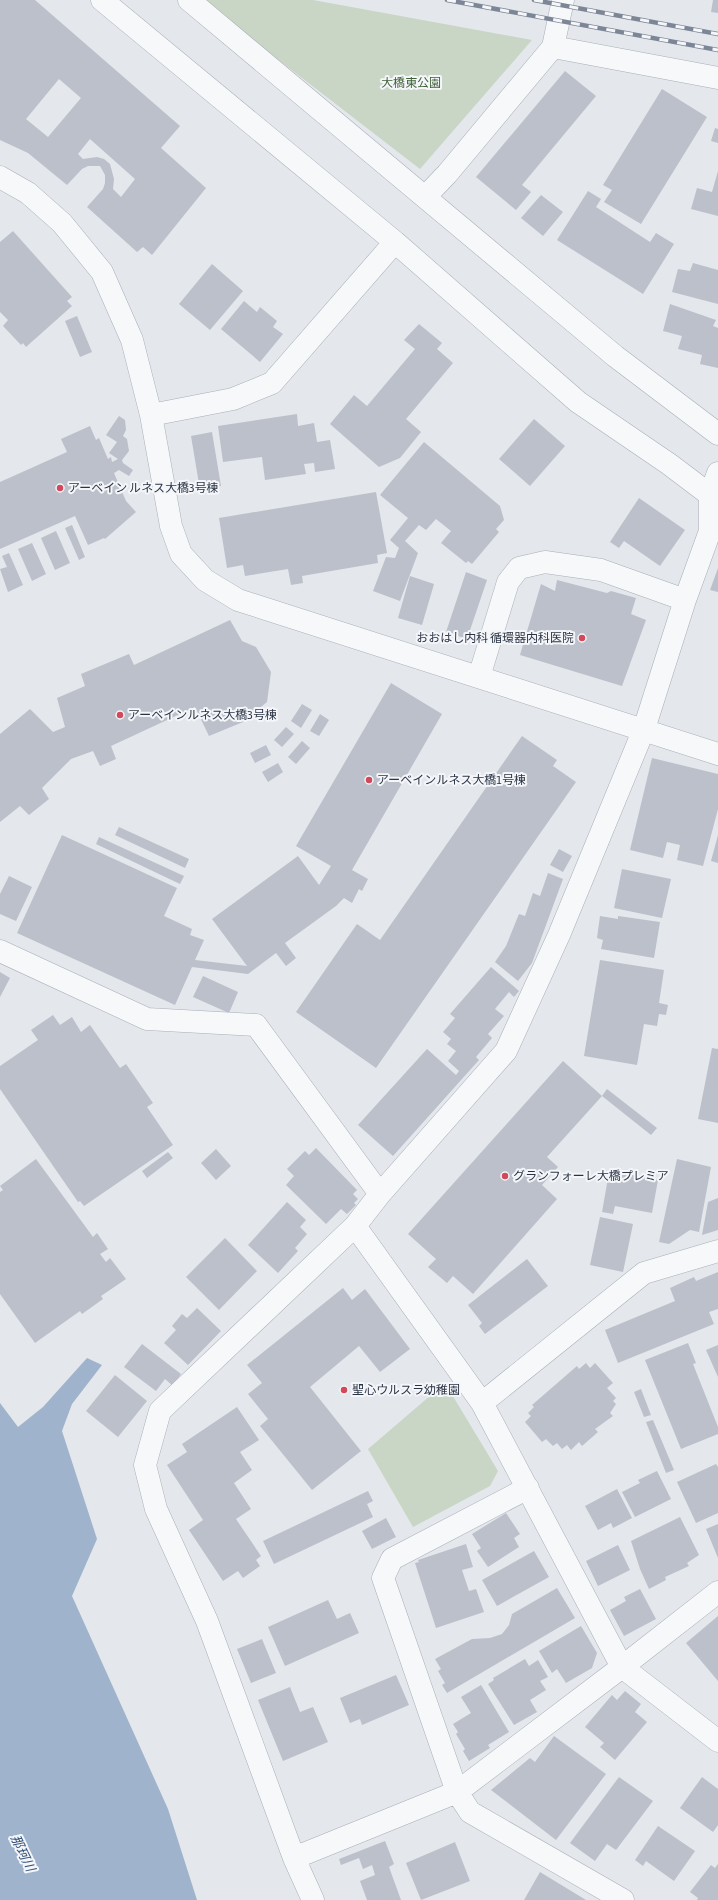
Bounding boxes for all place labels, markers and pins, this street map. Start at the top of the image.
place label: アーベイン ルネス大橋3号棟 [68,481,219,495]
marker: アーベイン ルネス大橋3号棟 [55,483,65,493]
place label: おおはし内科 循環器内科医院 [416,631,574,645]
marker: おおはし内科 循環器内科医院 [577,633,587,643]
place label: アーベインルネス大橋3号棟 [128,708,277,722]
marker: アーベインルネス大橋3号棟 [115,710,125,720]
place label: アーベインルネス大橋1号棟 [377,773,526,787]
marker: アーベインルネス大橋1号棟 [364,775,374,785]
place label: グランフォーレ大橋プレミア [513,1169,669,1183]
marker: グランフォーレ大橋プレミア [500,1171,510,1181]
place label: 聖心ウルスラ幼稚園 [352,1383,460,1397]
marker: 聖心ウルスラ幼稚園 [339,1385,349,1395]

